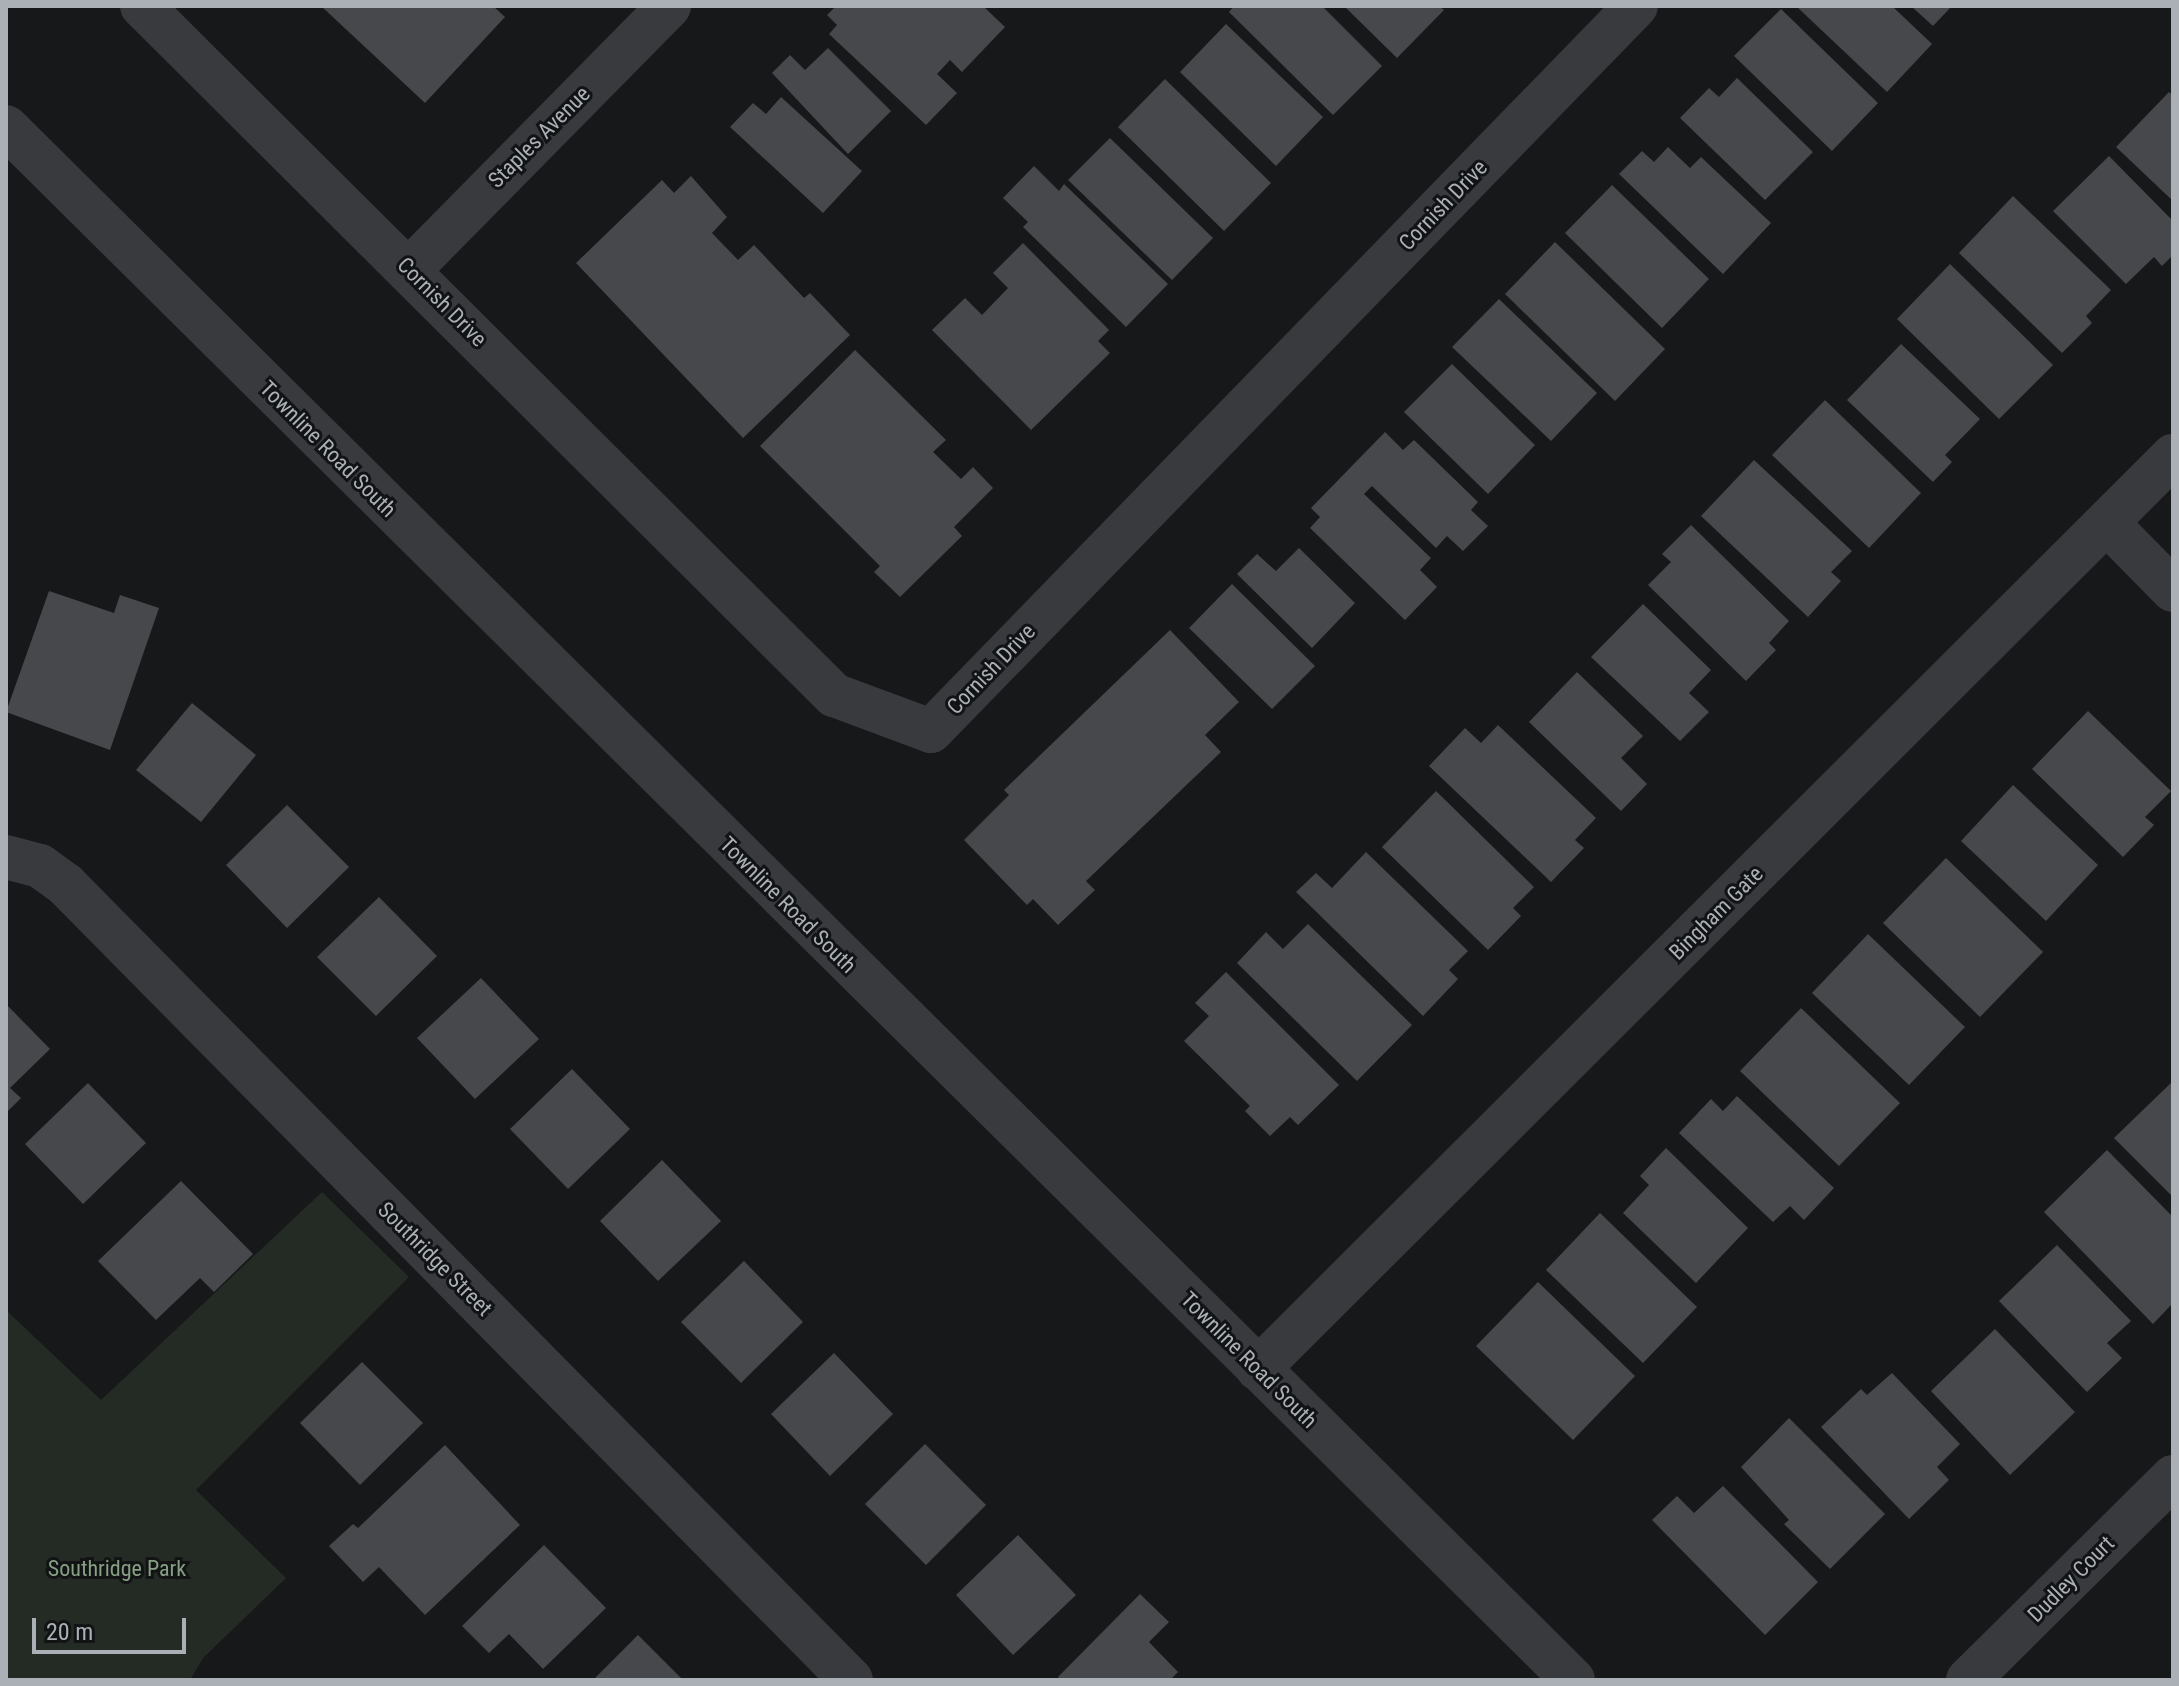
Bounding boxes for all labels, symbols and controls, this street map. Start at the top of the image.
street label: Staples Avenue [483,81,595,193]
street label: Cornish Drive [1393,154,1493,256]
street label: Cornish Drive [392,252,492,352]
street label: Townline Road South [254,375,402,523]
street label: Cornish Drive [941,618,1041,720]
street label: Townline Road South [714,831,862,979]
street label: Bingham Gate [1664,861,1768,965]
street label: Southridge Street [372,1196,498,1322]
street label: Townline Road South [1175,1286,1323,1434]
street label: Dudley Court [2022,1530,2120,1628]
park label: Southridge Park [48,1556,186,1582]
scale bar [36,1602,190,1652]
text: 20 m [46,1618,93,1646]

